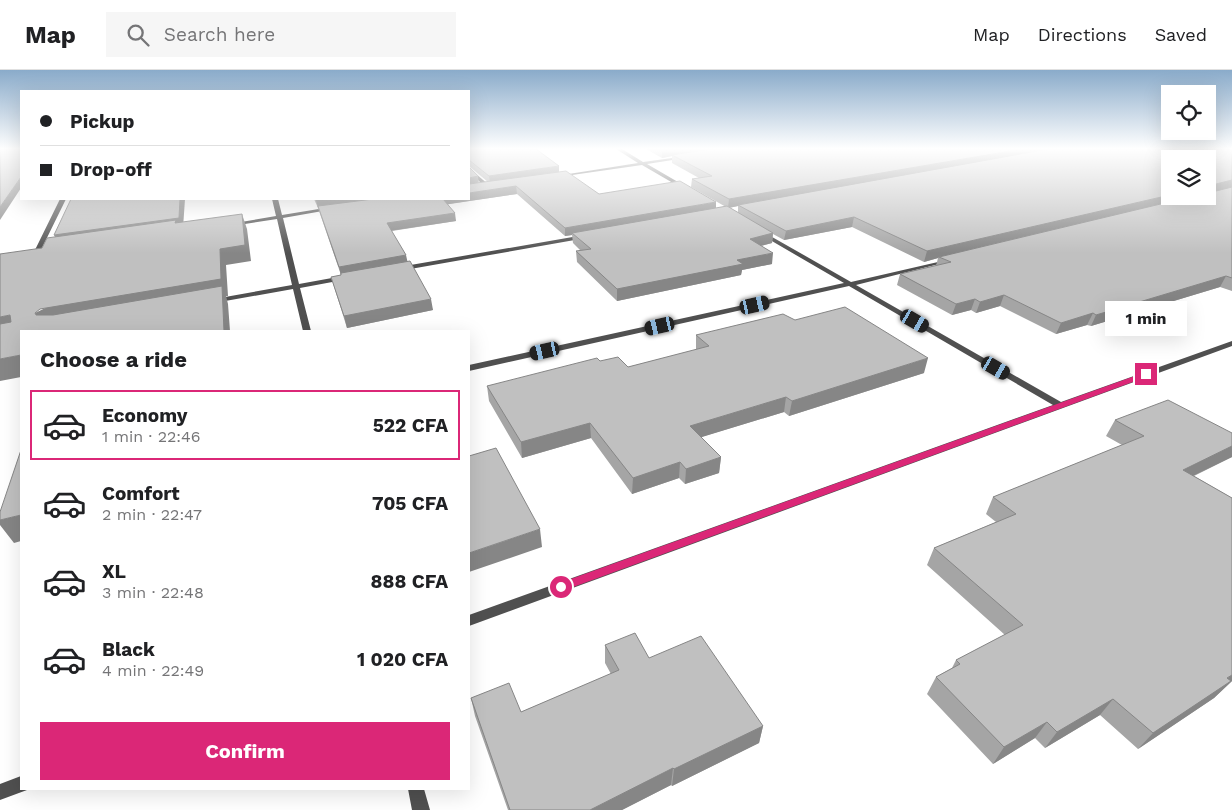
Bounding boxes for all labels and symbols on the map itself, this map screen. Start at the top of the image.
car [738,294,771,316]
callout: 1 min [1105,302,1187,336]
car [898,307,931,335]
car [643,315,676,337]
car [528,340,561,362]
car [979,354,1012,382]
route end [1135,363,1157,385]
route start [550,576,572,598]

